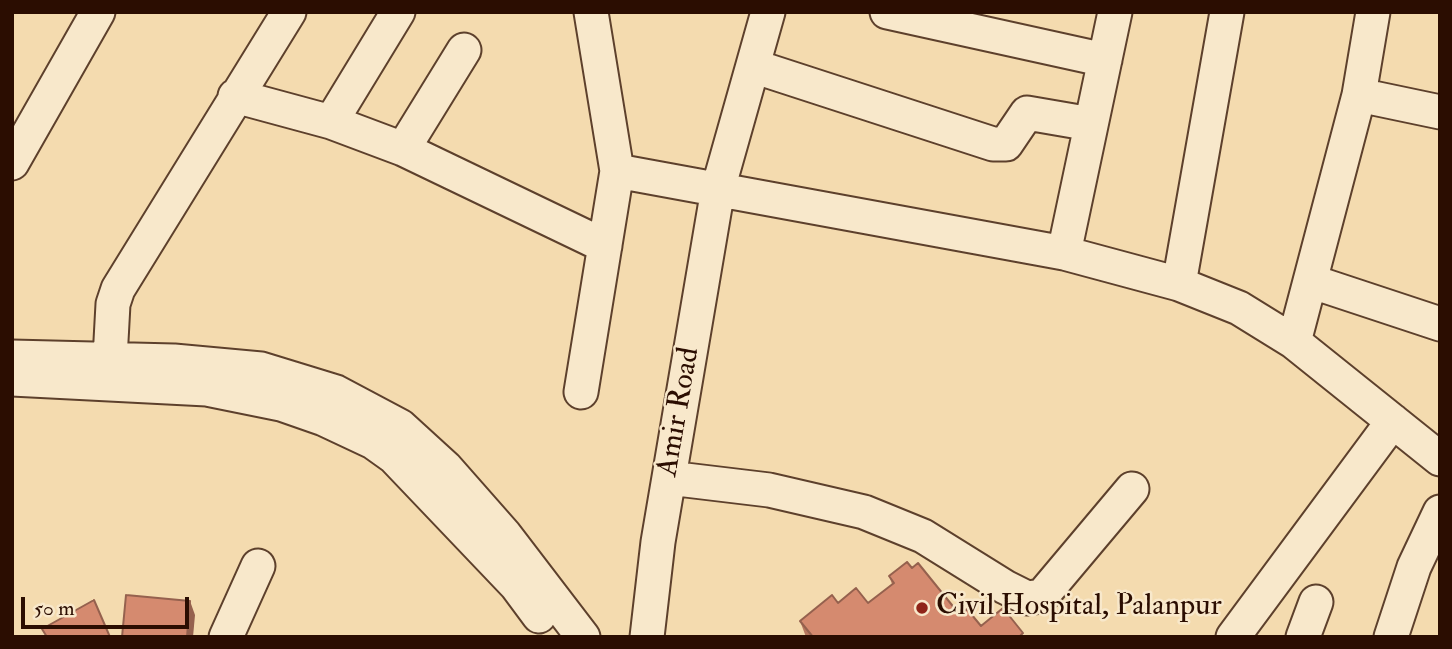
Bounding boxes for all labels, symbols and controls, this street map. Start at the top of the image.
street label: Amir Road [651,345,709,479]
scale bar [24,582,192,626]
place label: Civil Hospital, Palanpur [936,590,1222,626]
text: 50 m [34,595,75,622]
marker: Civil Hospital, Palanpur [914,600,930,616]

